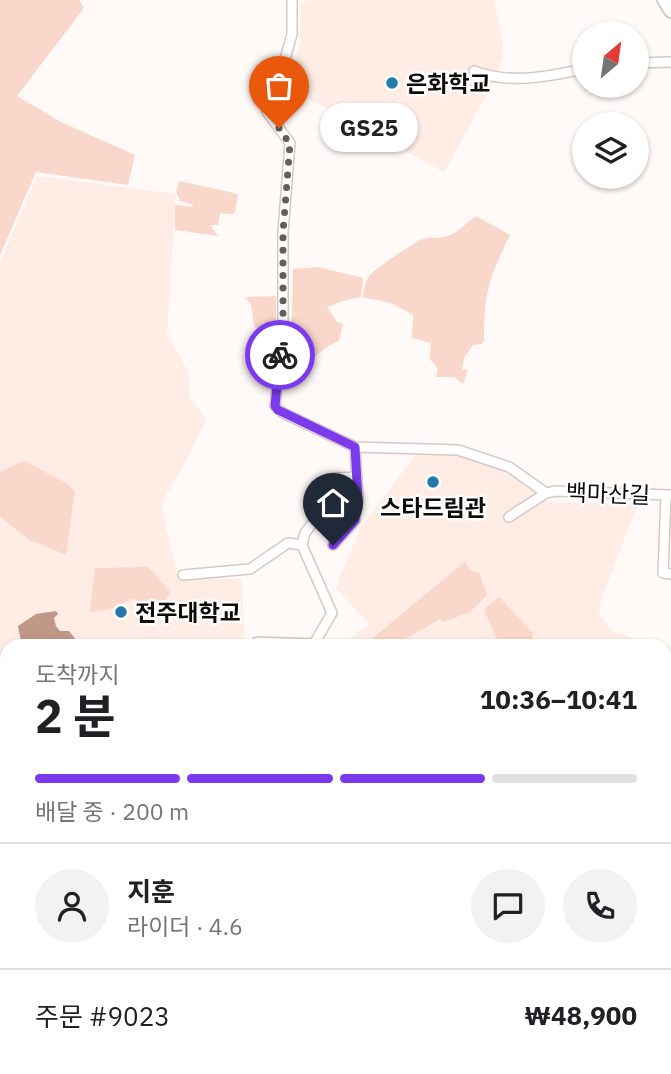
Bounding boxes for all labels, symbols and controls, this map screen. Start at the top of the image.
north arrow [572,21,649,98]
map controls [572,21,649,189]
pin [249,56,309,128]
icon: bag [260,67,298,105]
place label: 은화학교 [406,68,491,98]
marker: 은화학교 [384,75,400,91]
callout: GS25 [321,104,419,152]
text: GS25 [340,112,398,142]
button: layers [572,112,649,189]
courier [245,320,315,390]
icon: bike [261,336,299,374]
pin [303,473,363,545]
marker: 스타드림관 [425,474,441,490]
street label: 백마산길 [565,477,651,509]
icon: home [314,484,352,522]
place label: 스타드림관 [380,492,486,522]
place label: 전주대학교 [135,597,241,627]
marker: 전주대학교 [113,604,129,620]
text: 도착까지 [35,659,120,689]
text: 10:36–10:41 [480,682,637,716]
text: 2 분 [35,686,116,746]
text: 배달 중 · 200 m [35,796,189,826]
button: person [35,869,109,943]
button: chat [471,869,545,943]
button: phone [563,869,637,943]
text: 지훈 [127,874,175,908]
text: 라이더 · 4.6 [127,911,243,941]
text: ₩48,900 [524,998,637,1032]
text: 주문 #9023 [35,999,170,1033]

